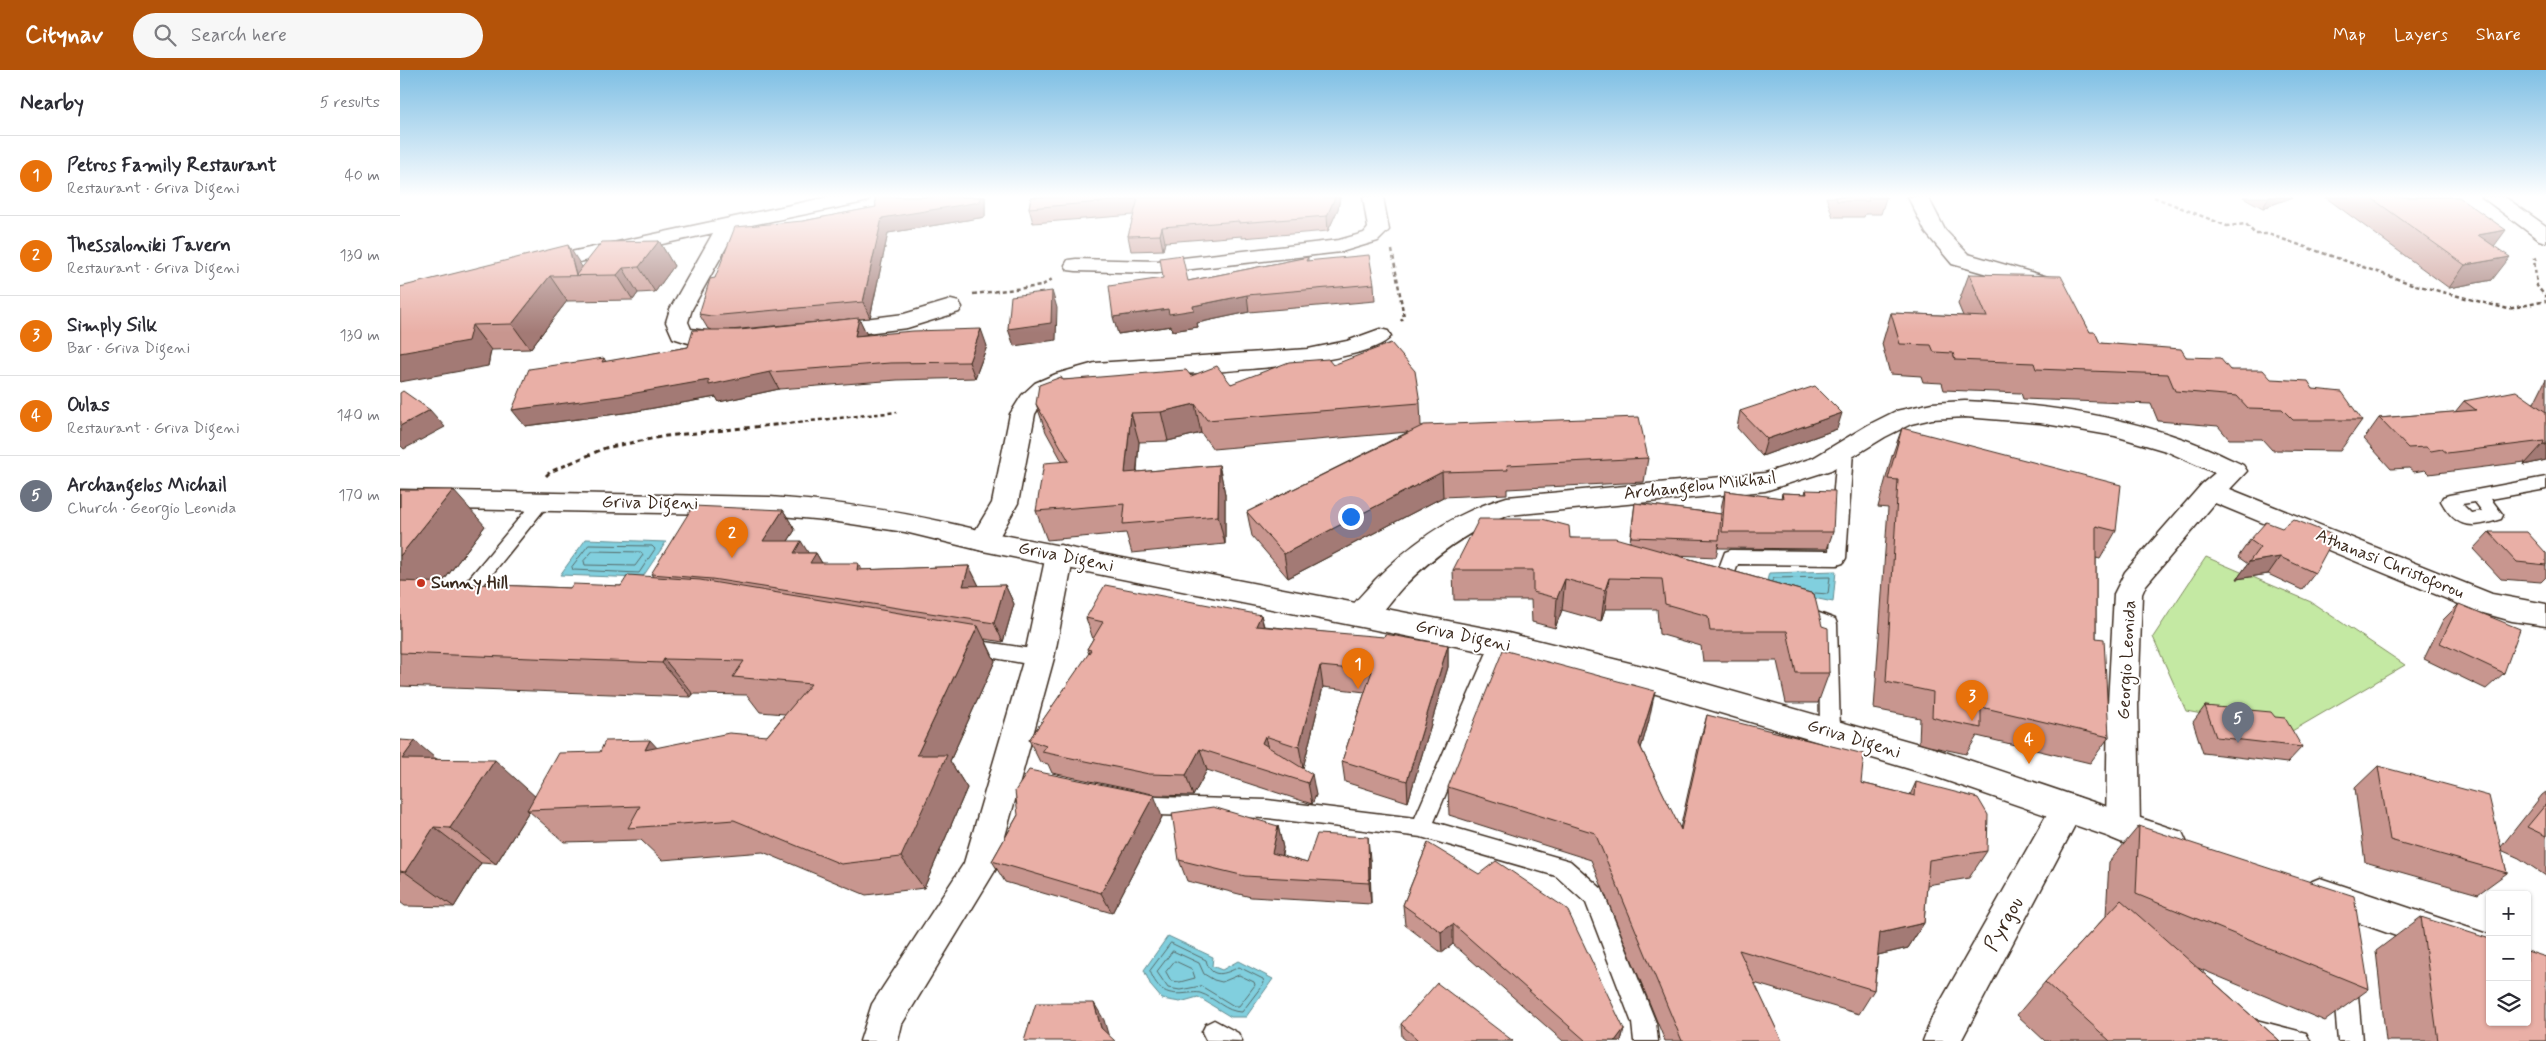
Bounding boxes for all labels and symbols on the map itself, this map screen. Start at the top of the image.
street label: Archangelou Mikhail [1623,466,1778,508]
street label: Griva Digeni [601,490,699,518]
your location [1338,504,1364,530]
pin: 2 [716,517,748,558]
street label: Athanasi Christoforou [2311,523,2468,607]
street label: Griva Digeni [1016,536,1116,580]
place label: Sunny Hill [431,571,509,595]
marker: Sunny Hill [415,577,427,589]
street label: Georgio Leonida [2112,600,2143,720]
street label: Griva Digeni [1413,614,1513,660]
pin: 1 [1342,648,1374,689]
pin: 3 [1956,680,1988,721]
pin: 5 [2222,702,2254,743]
street label: Griva Digeni [1804,713,1904,767]
pin: 4 [2013,723,2045,764]
street label: Pyrgou [1978,892,2030,956]

